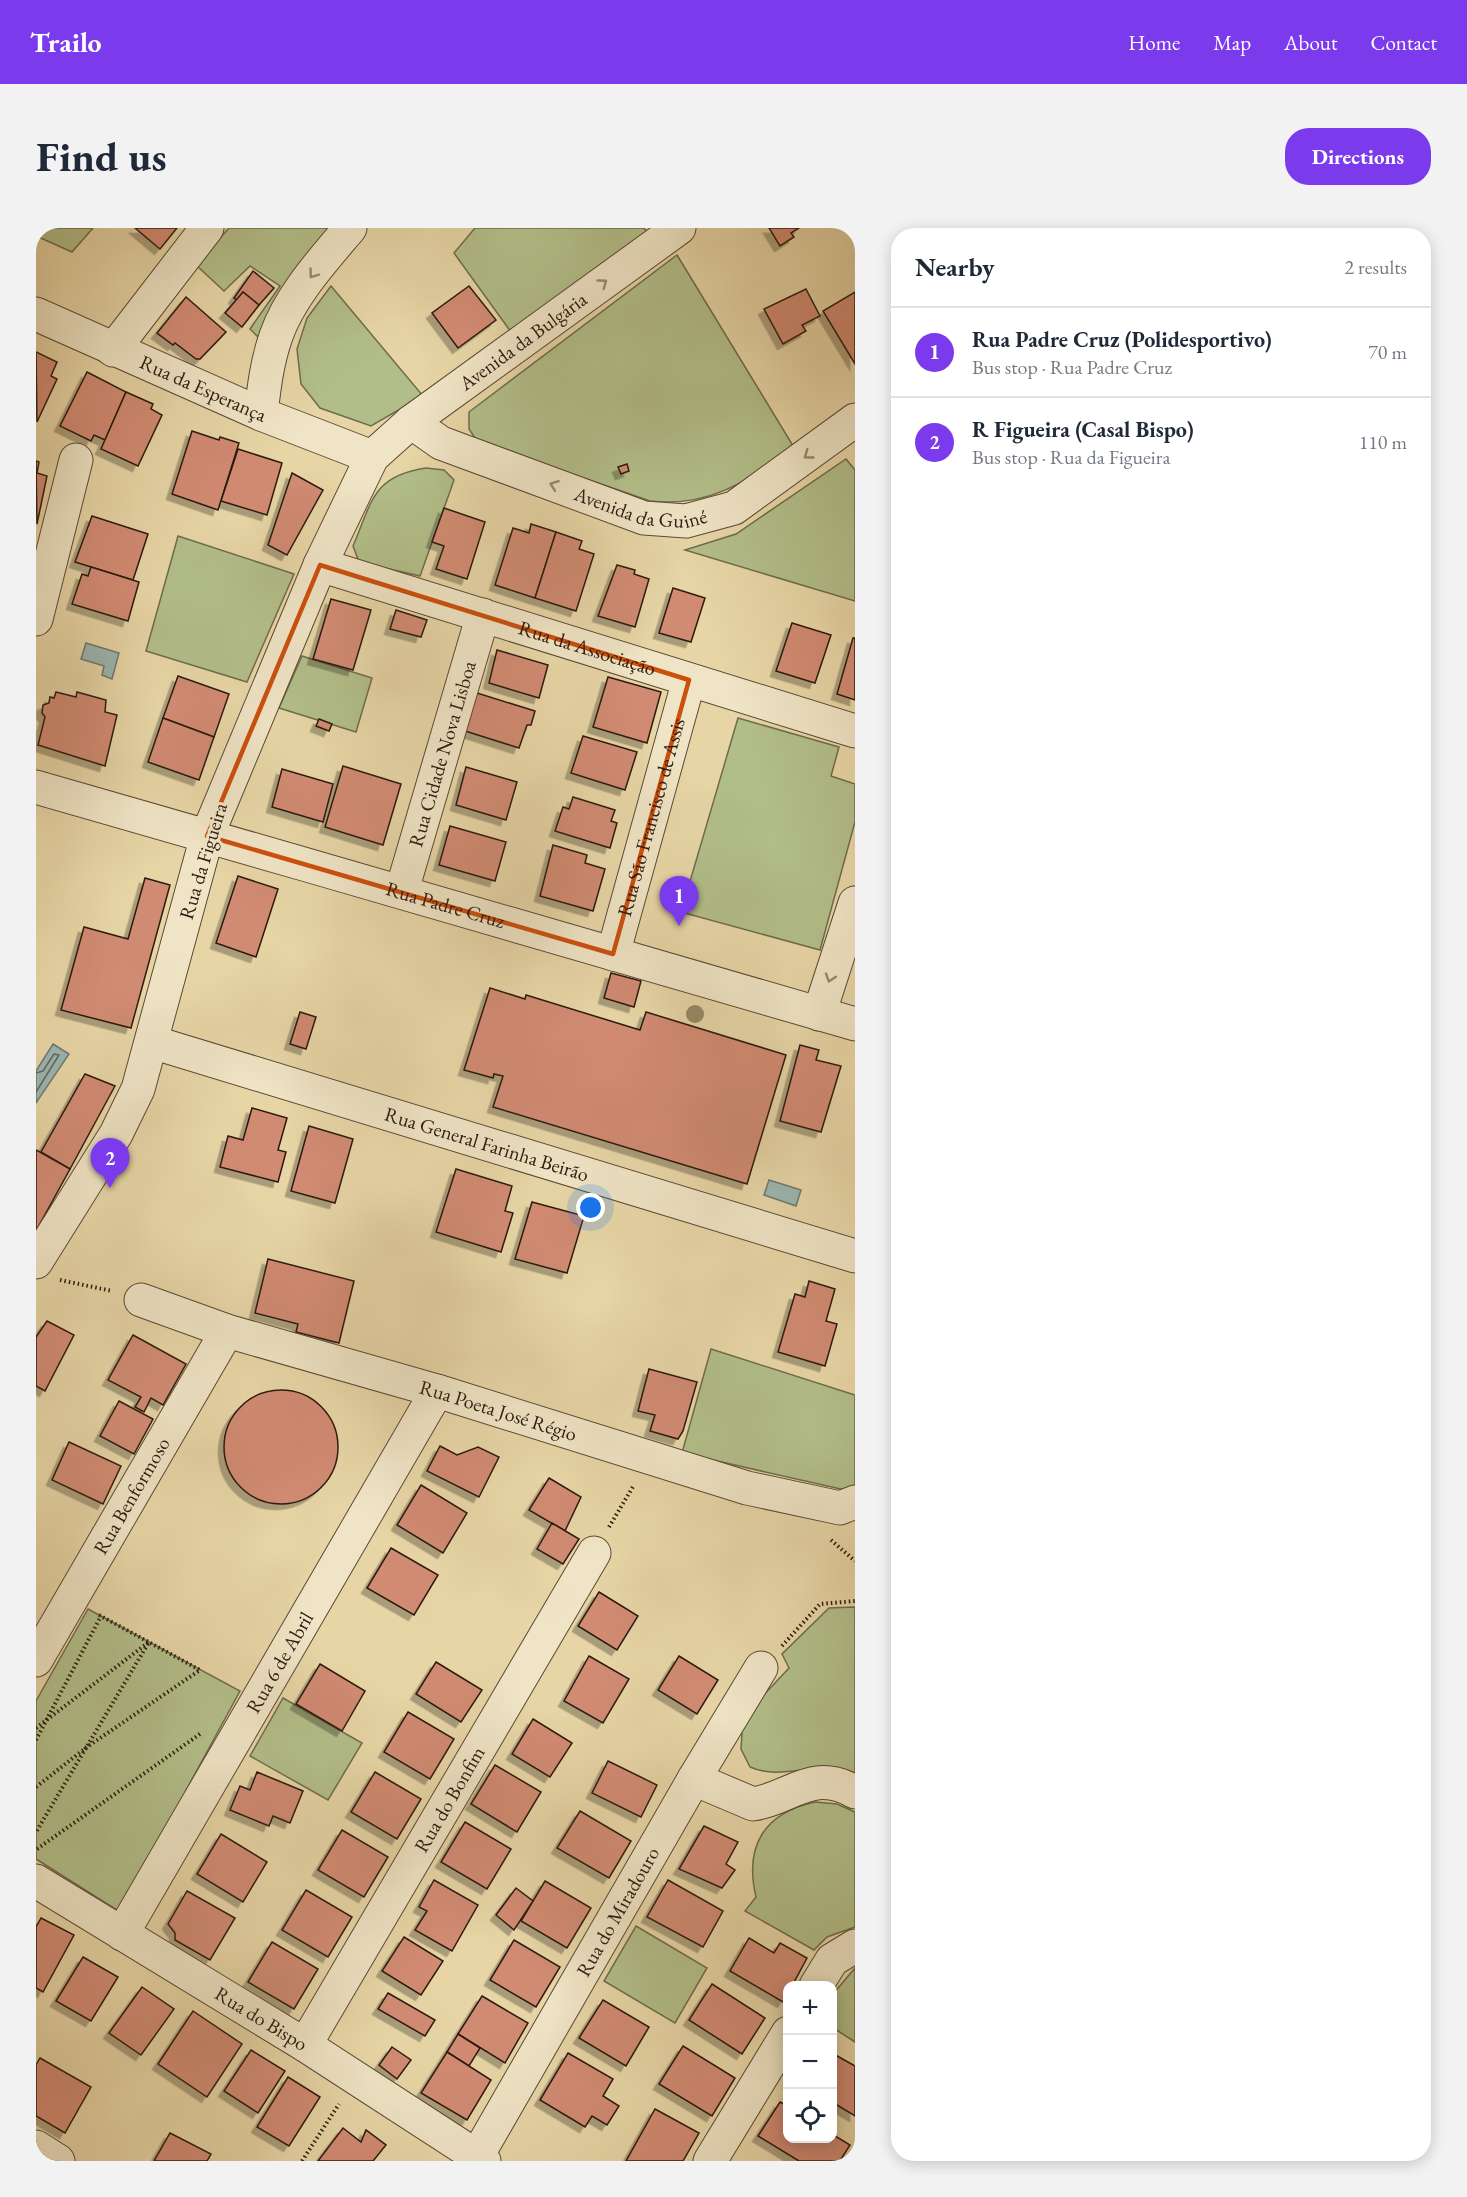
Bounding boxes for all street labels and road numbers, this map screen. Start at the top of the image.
street label: Avenida da Bulgária [453,286,592,397]
street label: Rua da Esperança [136,349,270,428]
street label: Avenida da Guiné [570,480,710,534]
street label: Rua da Associação [516,614,659,682]
street label: Rua Cidade Nova Lisboa [402,658,482,850]
street label: Rua São Francisco de Assis [611,715,691,919]
street label: Rua da Figueira [173,800,233,922]
street label: Rua Padre Cruz [383,875,508,934]
street label: Rua General Farinha Beirão [382,1101,592,1187]
street label: Rua Poeta José Régio [417,1374,580,1447]
street label: Rua Benformoso [87,1432,176,1559]
street label: Rua 6 de Abril [240,1607,319,1718]
street label: Rua do Bonfim [408,1741,491,1857]
street label: Rua do Miradouro [570,1842,665,1981]
street label: Rua do Bispo [210,1980,313,2057]

